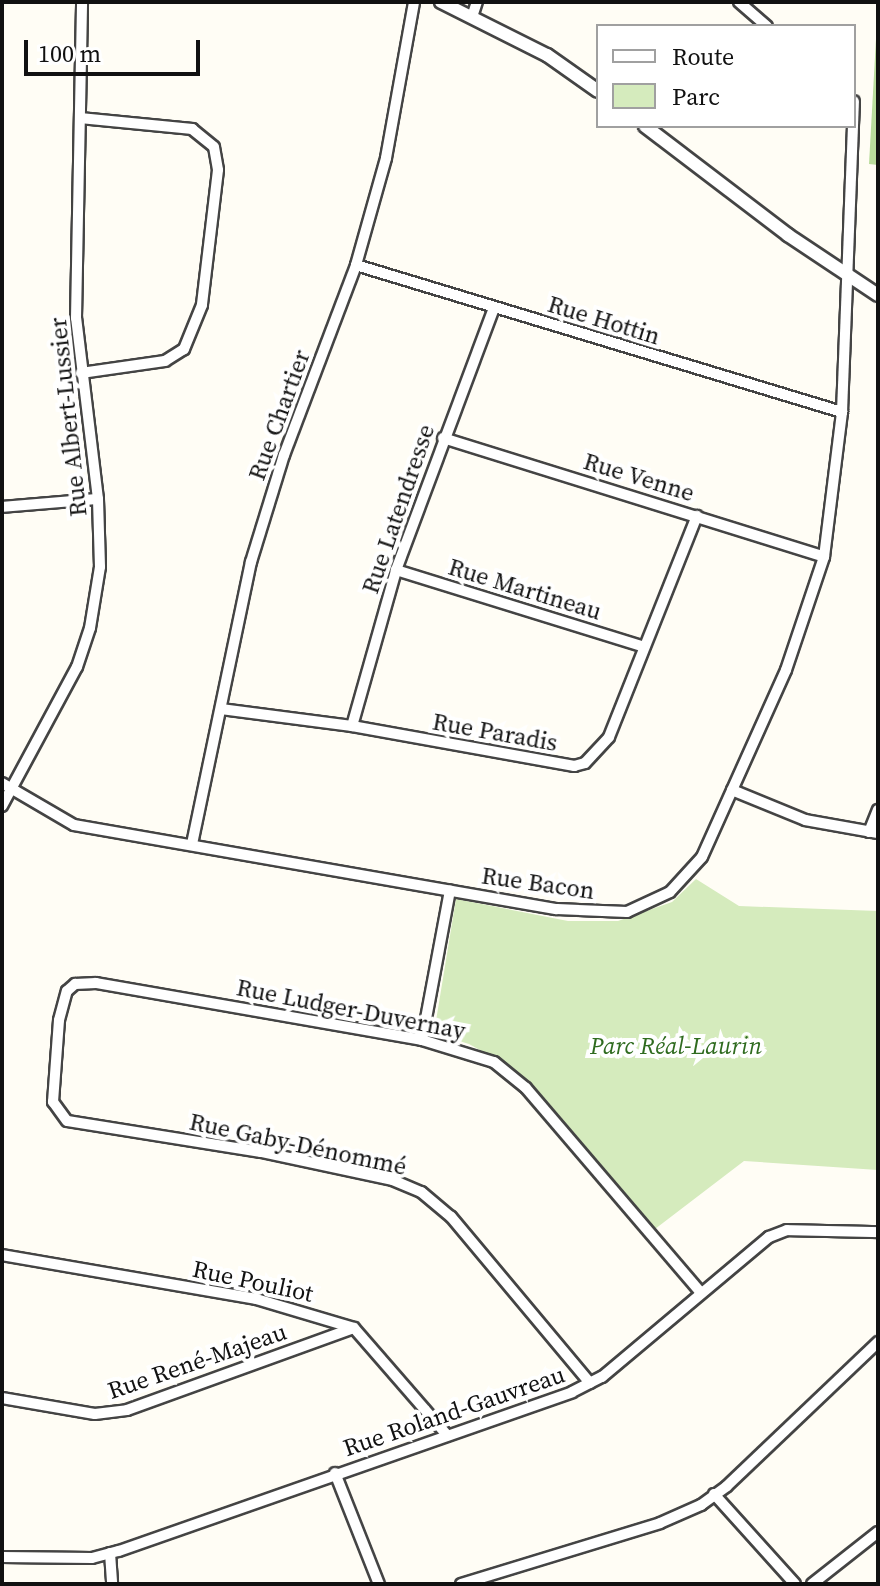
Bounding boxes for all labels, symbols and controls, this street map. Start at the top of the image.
scale bar [28,24,204,74]
legend [596,24,856,128]
text: 100 m [38,37,101,70]
text: Route [672,40,734,73]
text: Parc [672,80,720,113]
street label: Rue Hottin [544,289,664,351]
street label: Rue Albert-Lussier [43,316,93,518]
street label: Rue Chartier [242,346,316,484]
street label: Rue Latendresse [356,421,440,597]
street label: Rue Venne [580,446,698,508]
street label: Rue Martineau [445,552,605,626]
street label: Rue Paradis [430,707,560,757]
street label: Rue Bacon [480,861,596,905]
street label: Rue Ludger-Duvernay [234,973,468,1045]
park label: Parc Réal-Laurin [590,1032,762,1060]
street label: Rue Gaby-Dénommé [187,1107,409,1181]
street label: Rue Pouliot [190,1254,316,1308]
street label: Rue René-Majeau [104,1317,290,1405]
street label: Rue Roland-Gauvreau [339,1360,569,1462]

